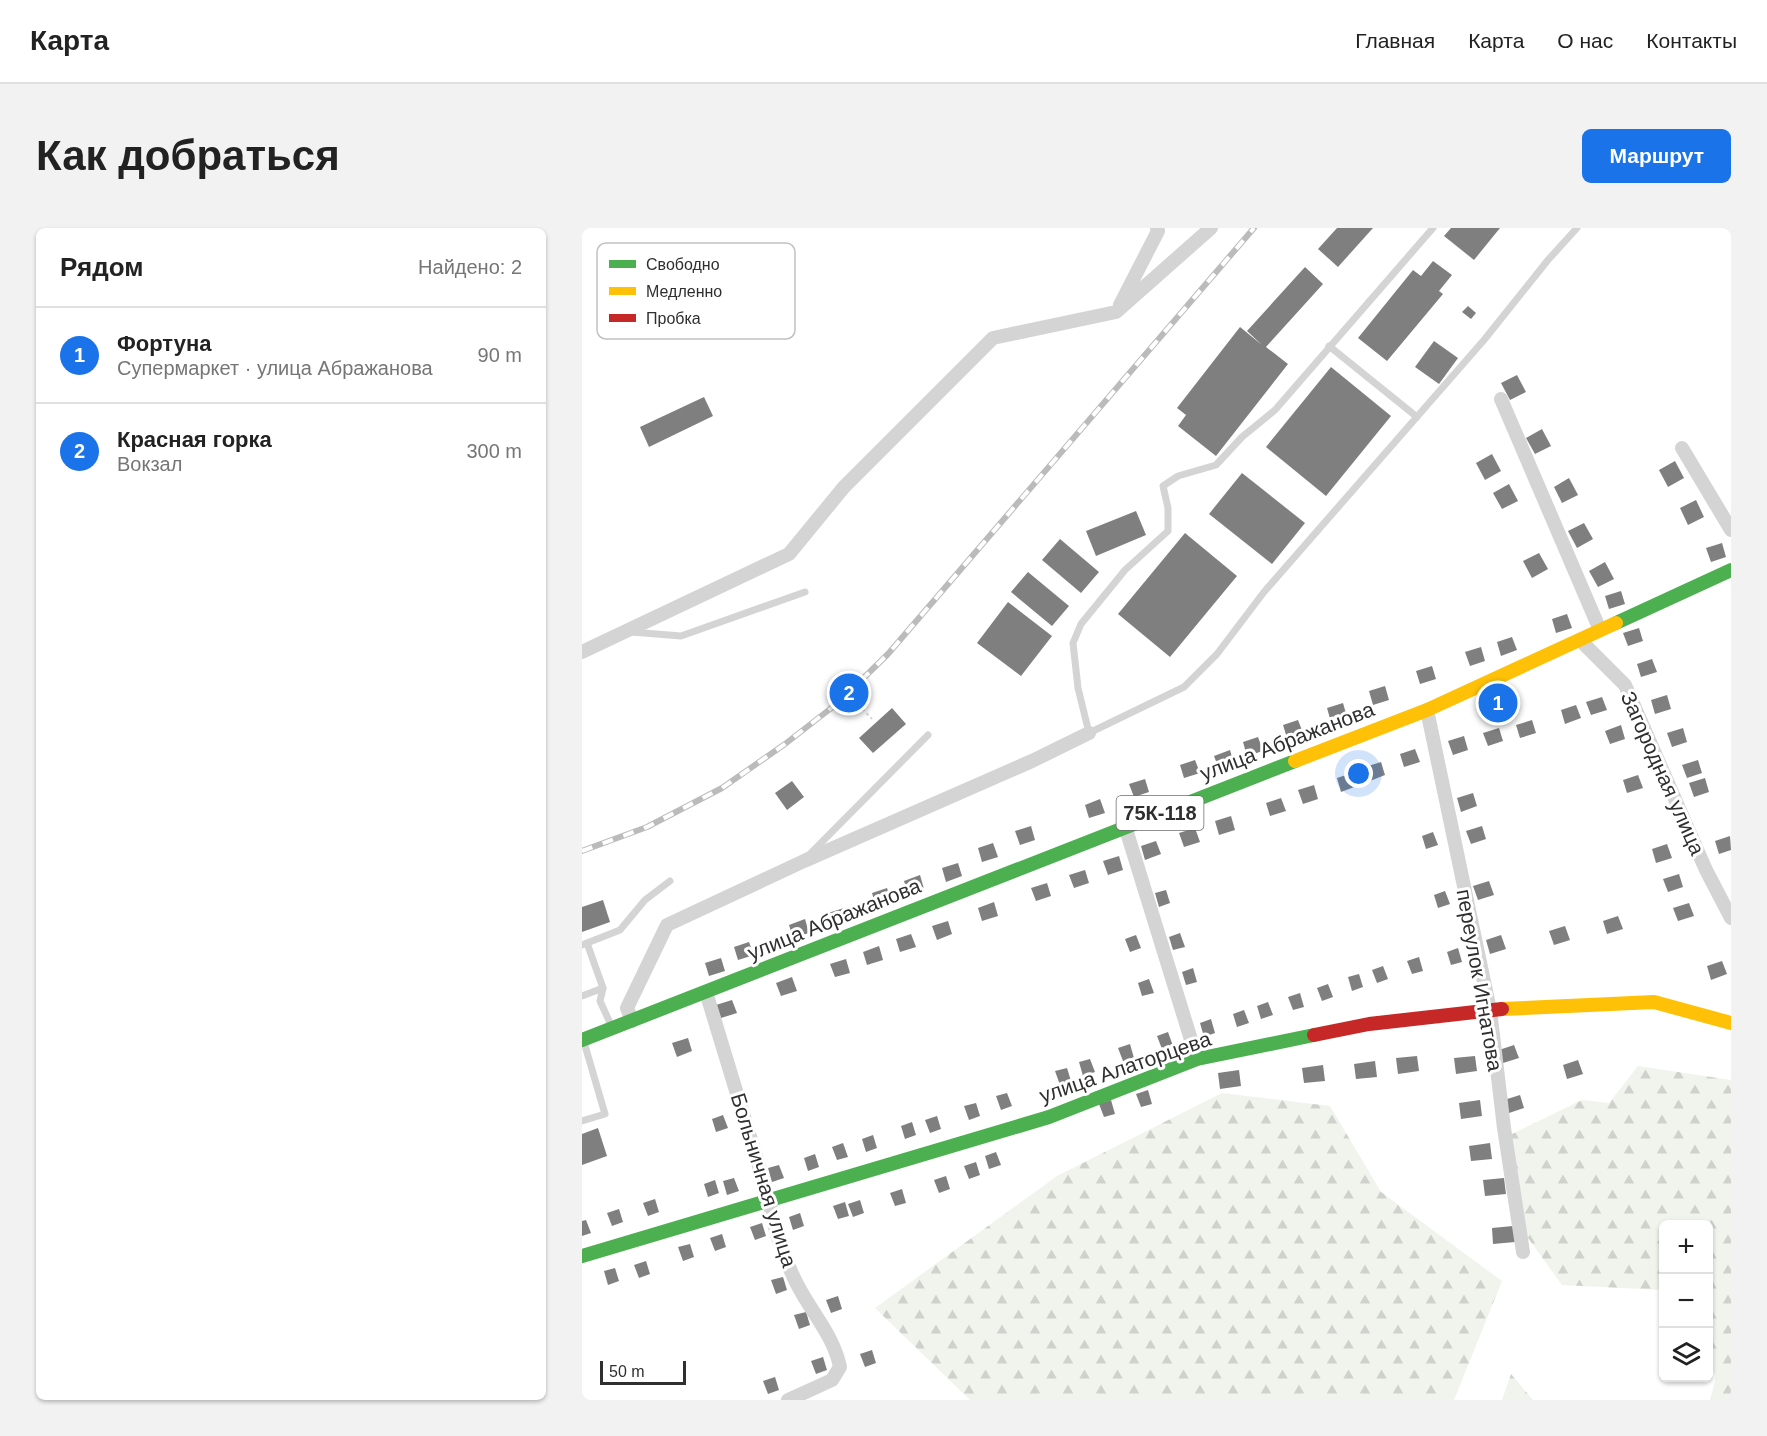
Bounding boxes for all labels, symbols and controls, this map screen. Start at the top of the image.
text: Карта [30,25,109,56]
text: Главная [1355,29,1435,52]
text: Карта [1468,29,1524,52]
text: О нас [1557,29,1613,52]
text: Контакты [1646,29,1737,52]
button: Маршрут [1582,129,1731,183]
text: Как добраться [36,132,340,179]
legend [597,243,795,339]
text: Рядом [60,252,143,282]
text: Найдено: 2 [418,256,522,278]
text: Свободно [646,256,720,273]
text: Медленно [646,283,722,300]
text: Пробка [646,310,701,327]
text: Фортуна [117,331,211,356]
text: 1 [74,344,85,366]
text: 90 m [478,344,522,366]
text: Супермаркет · улица Абражанова [117,357,433,379]
text: Красная горка [117,427,272,452]
text: 2 [74,440,85,462]
text: 300 m [466,440,522,462]
text: Вокзал [117,453,182,475]
pin: 2 [830,670,868,716]
pin: 1 [1478,680,1518,726]
street label: Загородная улица [1617,688,1710,859]
street label: улица Абражанова [1197,697,1378,785]
your location [1344,759,1373,788]
road number: 75К-118 [1116,796,1204,830]
street label: улица Абражанова [744,874,924,964]
street label: переулок Игнатова [1453,887,1507,1073]
street label: улица Алаторцева [1036,1027,1214,1107]
street label: Больничная улица [727,1090,802,1270]
map controls [1659,1220,1713,1382]
button: + [1659,1220,1713,1274]
button: − [1659,1274,1713,1328]
button: layers [1659,1328,1713,1382]
scale bar [600,1358,686,1386]
text: 50 m [609,1363,645,1380]

